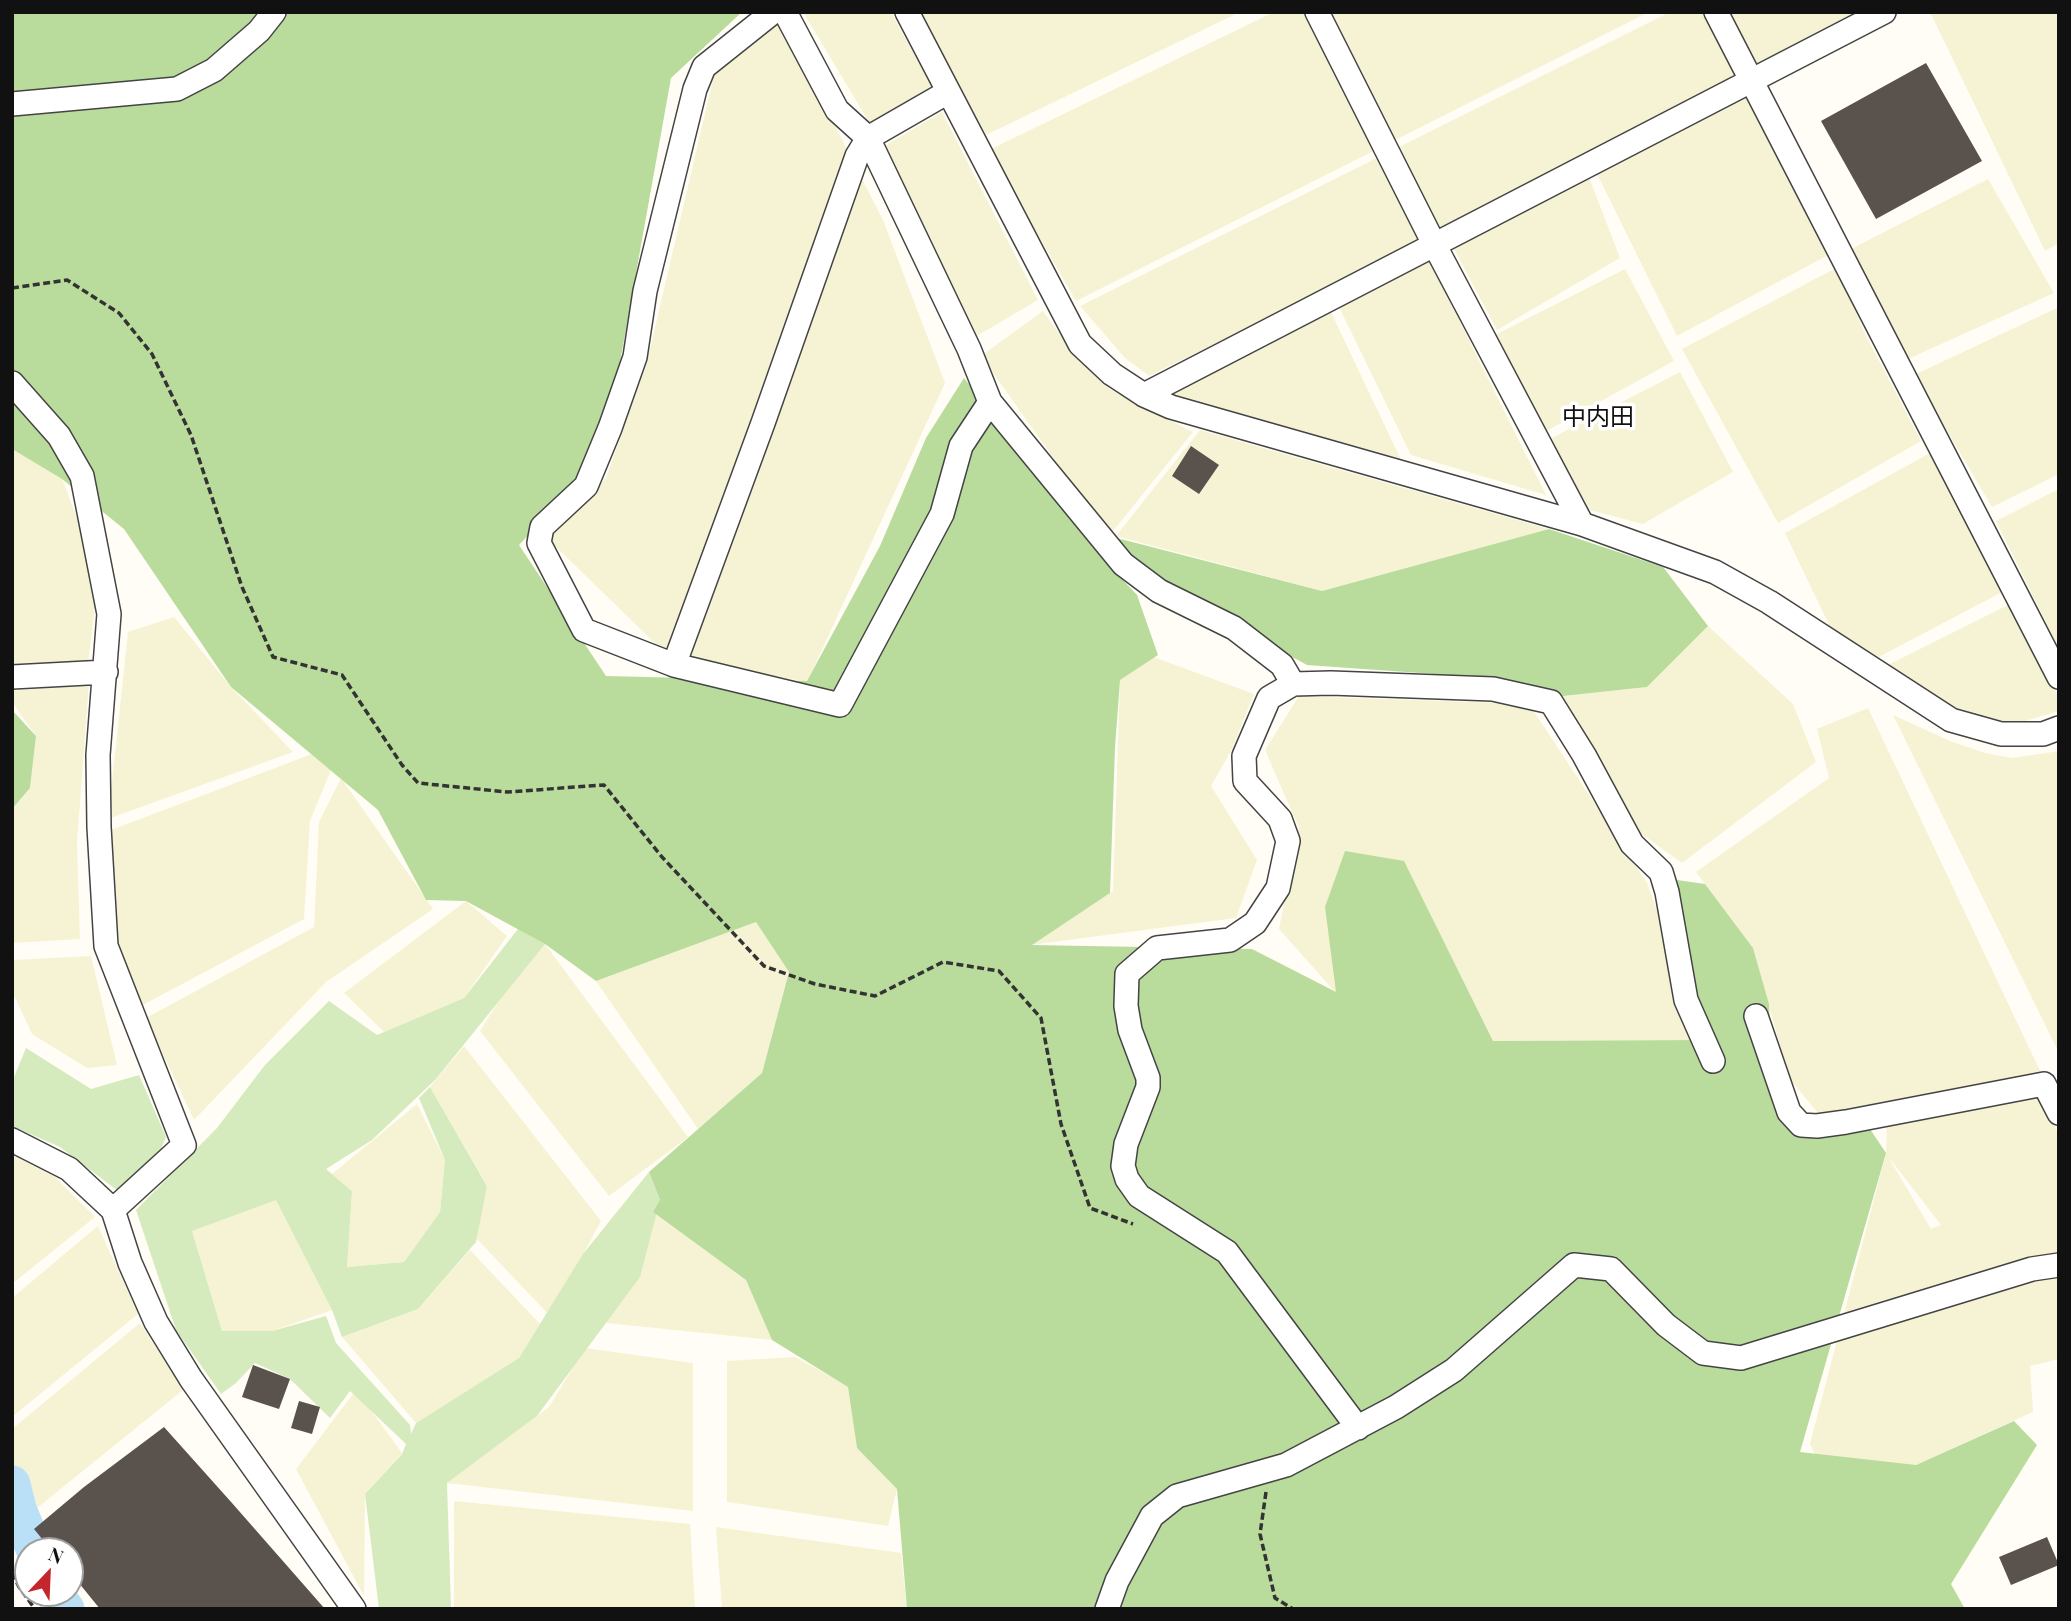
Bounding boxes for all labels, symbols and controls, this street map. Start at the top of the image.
district label: 中内田 [1562,404,1634,432]
north arrow [14,1537,84,1607]
text: N [45,1540,68,1569]

